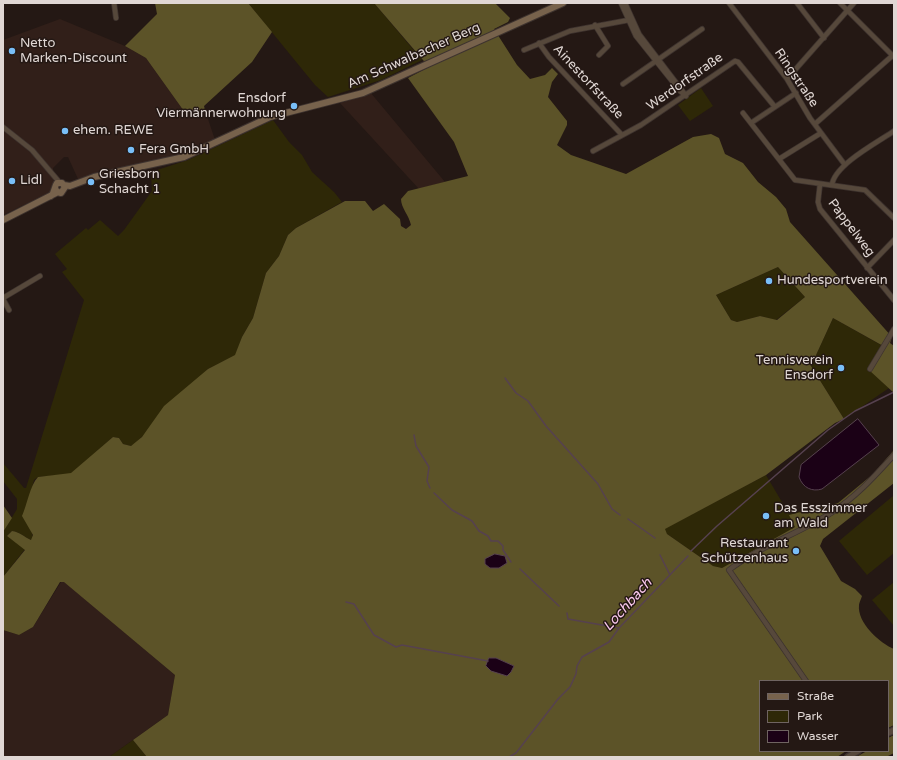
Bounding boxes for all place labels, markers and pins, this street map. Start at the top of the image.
place label: Netto Marken-Discount [20,36,127,67]
marker: Netto Marken-Discount [7,46,17,56]
place label: Ensdorf Viermännerwohnung [156,91,286,122]
marker: Ensdorf Viermännerwohnung [289,101,299,111]
place label: ehem. REWE [73,123,153,139]
marker: ehem. REWE [60,126,70,136]
place label: Fera GmbH [139,142,209,158]
marker: Fera GmbH [126,145,136,155]
place label: Griesborn Schacht 1 [99,167,160,198]
place label: Lidl [20,173,42,189]
marker: Lidl [7,176,17,186]
marker: Griesborn Schacht 1 [86,177,96,187]
place label: Hundesportverein [777,273,888,289]
marker: Hundesportverein [764,276,774,286]
place label: Tennisverein Ensdorf [756,353,833,384]
marker: Tennisverein Ensdorf [836,363,846,373]
place label: Das Esszimmer am Wald [774,501,867,532]
marker: Das Esszimmer am Wald [761,511,771,521]
place label: Restaurant Schützenhaus [701,536,788,567]
marker: Restaurant Schützenhaus [791,546,801,556]

